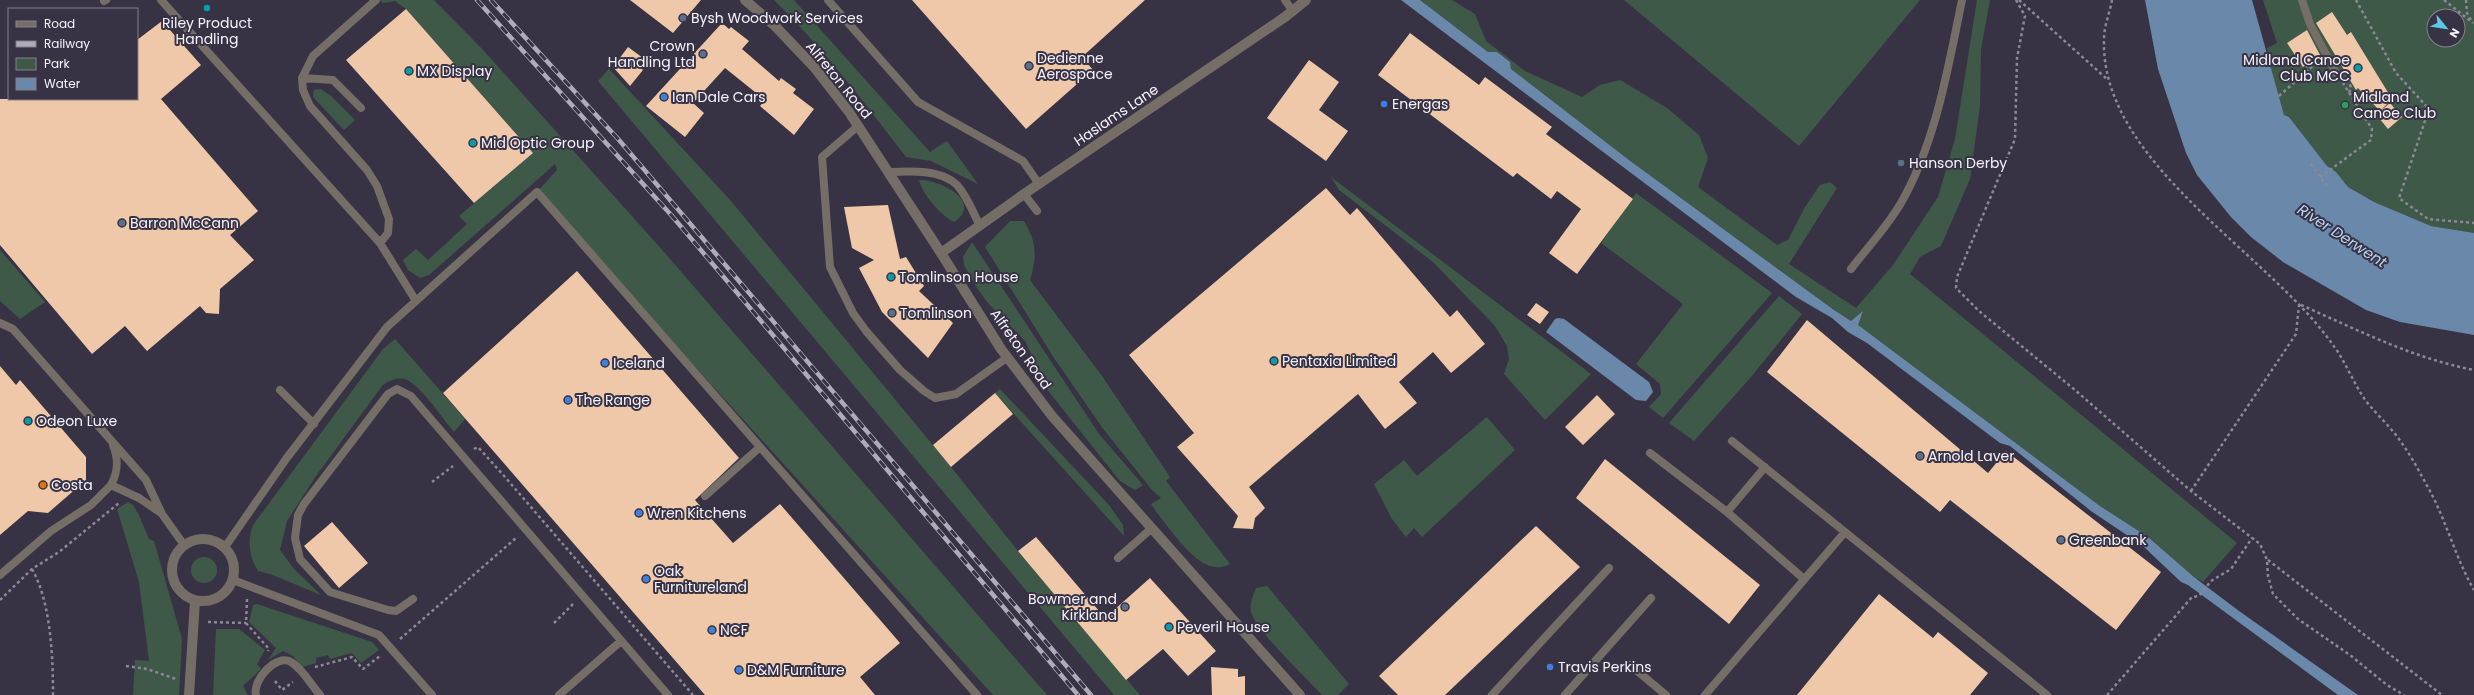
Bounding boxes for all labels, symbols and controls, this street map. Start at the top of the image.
marker: Riley Product Handling [202,3,212,13]
legend [8,8,138,100]
place label: Bysh Woodwork Services [691,8,863,28]
north arrow [2426,8,2466,48]
place label: Riley Product Handling [162,13,252,49]
marker: Bysh Woodwork Services [678,13,688,23]
text: Road [44,15,75,32]
text: N [2446,25,2464,41]
text: Railway [44,35,90,52]
place label: Crown Handling Ltd [608,36,695,72]
street label: Alfreton Road [801,37,877,123]
place label: Dedienne Aerospace [1037,48,1113,84]
marker: Crown Handling Ltd [698,49,708,59]
place label: Midland Canoe Club MCC [2243,50,2350,86]
text: Park [44,55,71,72]
place label: MX Display [417,61,493,81]
marker: Dedienne Aerospace [1024,61,1034,71]
marker: Midland Canoe Club MCC [2353,63,2363,73]
marker: MX Display [404,66,414,76]
text: Water [44,75,81,92]
street label: Haslams Lane [1070,79,1162,151]
place label: Ian Dale Cars [672,87,766,107]
place label: Midland Canoe Club [2353,87,2436,123]
marker: Ian Dale Cars [659,92,669,102]
place label: Energas [1392,94,1448,114]
marker: Energas [1379,99,1389,109]
marker: Midland Canoe Club [2340,100,2350,110]
place label: Mid Optic Group [481,133,594,153]
marker: Mid Optic Group [468,138,478,148]
place label: Hanson Derby [1909,153,2007,173]
marker: Hanson Derby [1896,158,1906,168]
water label: River Derwent [2293,199,2392,273]
place label: Barron McCann [130,213,239,233]
marker: Barron McCann [117,218,127,228]
place label: Tomlinson House [899,267,1019,287]
marker: Tomlinson House [886,272,896,282]
place label: Tomlinson [900,303,972,323]
street label: Alfreton Road [986,305,1056,393]
marker: Tomlinson [887,308,897,318]
place label: Pentaxia Limited [1282,351,1396,371]
place label: Iceland [613,353,665,373]
marker: Pentaxia Limited [1269,356,1279,366]
marker: Iceland [600,358,610,368]
place label: The Range [576,390,650,410]
marker: The Range [563,395,573,405]
place label: Odeon Luxe [36,411,118,431]
marker: Odeon Luxe [23,416,33,426]
place label: Arnold Laver [1928,446,2015,466]
marker: Arnold Laver [1915,451,1925,461]
place label: Costa [51,475,93,495]
marker: Costa [38,480,48,490]
place label: Wren Kitchens [647,503,747,523]
marker: Wren Kitchens [634,508,644,518]
place label: Greenbank [2069,530,2147,550]
marker: Greenbank [2056,535,2066,545]
place label: Oak Furnitureland [654,561,747,597]
marker: Oak Furnitureland [641,574,651,584]
place label: Bowmer and Kirkland [1028,589,1117,625]
marker: Bowmer and Kirkland [1120,602,1130,612]
place label: Peveril House [1177,617,1270,637]
place label: NCF [720,620,748,640]
marker: Peveril House [1164,622,1174,632]
marker: NCF [707,625,717,635]
place label: Travis Perkins [1558,657,1652,677]
place label: D&M Furniture [747,660,845,680]
marker: Travis Perkins [1545,662,1555,672]
marker: D&M Furniture [734,665,744,675]

